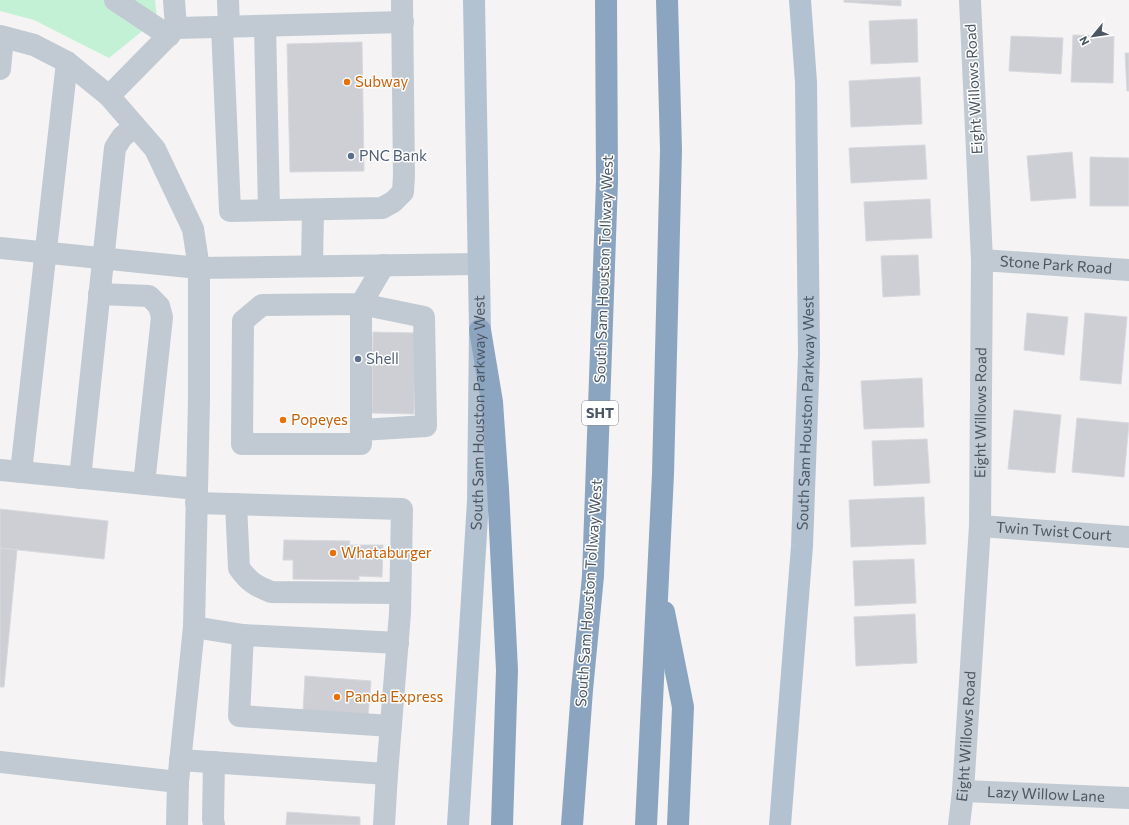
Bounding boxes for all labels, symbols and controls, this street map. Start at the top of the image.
north arrow [1073,16,1113,56]
street label: Eight Willows Road [961,23,985,155]
text: N [1076,34,1092,48]
place label: Subway [355,72,408,90]
marker: Subway [342,77,352,87]
place label: PNC Bank [359,146,427,164]
marker: PNC Bank [346,151,356,161]
street label: South Sam Houston Tollway West [590,154,616,383]
street label: Stone Park Road [999,251,1113,277]
street label: South Sam Houston Parkway West [466,295,488,531]
street label: South Sam Houston Parkway West [793,295,817,531]
street label: Eight Willows Road [970,347,989,478]
place label: Shell [366,349,399,367]
marker: Shell [353,354,363,364]
road number: SHT [582,401,618,425]
place label: Popeyes [291,410,348,428]
marker: Popeyes [278,415,288,425]
street label: South Sam Houston Tollway West [571,478,605,708]
street label: Twin Twist Court [995,517,1112,544]
place label: Whataburger [341,543,432,561]
marker: Whataburger [328,548,338,558]
street label: Eight Willows Road [952,670,979,802]
place label: Panda Express [345,687,443,705]
marker: Panda Express [332,692,342,702]
street label: Lazy Willow Lane [987,782,1105,805]

